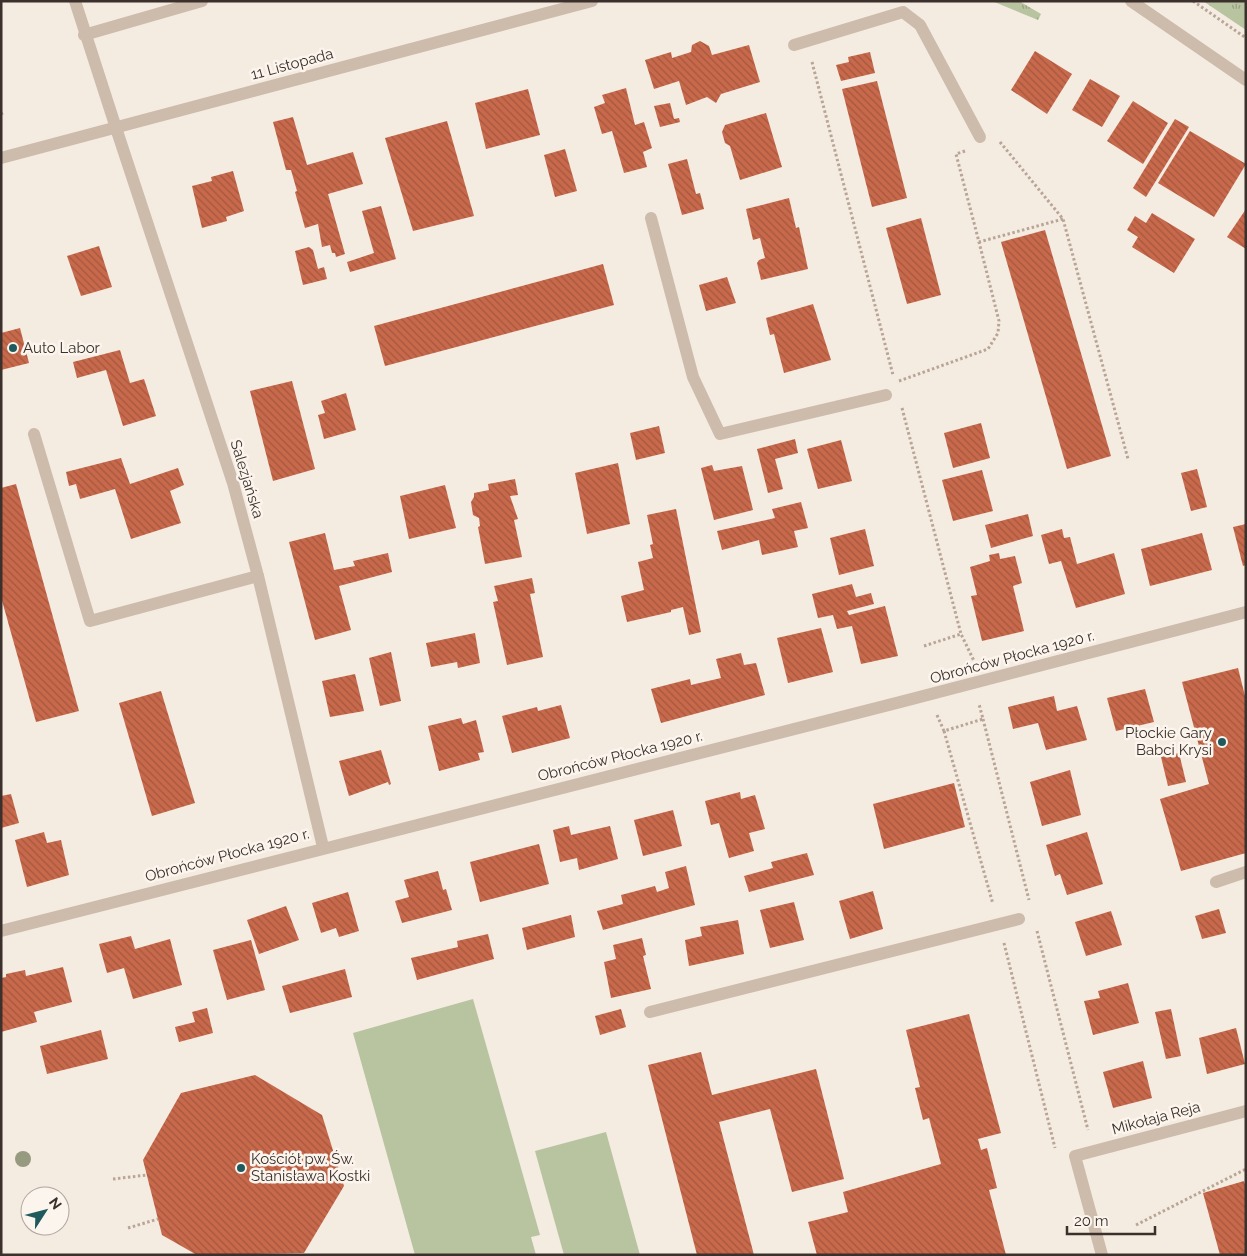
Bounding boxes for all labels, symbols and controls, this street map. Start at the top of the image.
street label: 11 Listopada [249,44,335,84]
place label: Auto Labor [23,339,101,357]
marker: Auto Labor [7,342,19,354]
street label: Salezjańska [227,438,267,520]
street label: Obrońców Płocka 1920 r. [928,626,1096,688]
place label: Płockie Gary Babci Krysi [1125,724,1212,759]
street label: Obrońców Płocka 1920 r. [536,727,704,785]
marker: Płockie Gary Babci Krysi [1216,736,1228,748]
street label: Obrońców Płocka 1920 r. [143,824,311,886]
street label: Mikołaja Reja [1110,1098,1202,1138]
place label: Kościół pw. Św. Stanisława Kostki [251,1150,370,1185]
marker: Kościół pw. Św. Stanisława Kostki [235,1162,247,1174]
north arrow [20,1186,70,1236]
text: N [46,1194,65,1212]
scale bar [1067,1204,1154,1236]
text: 20 m [1074,1212,1109,1230]

